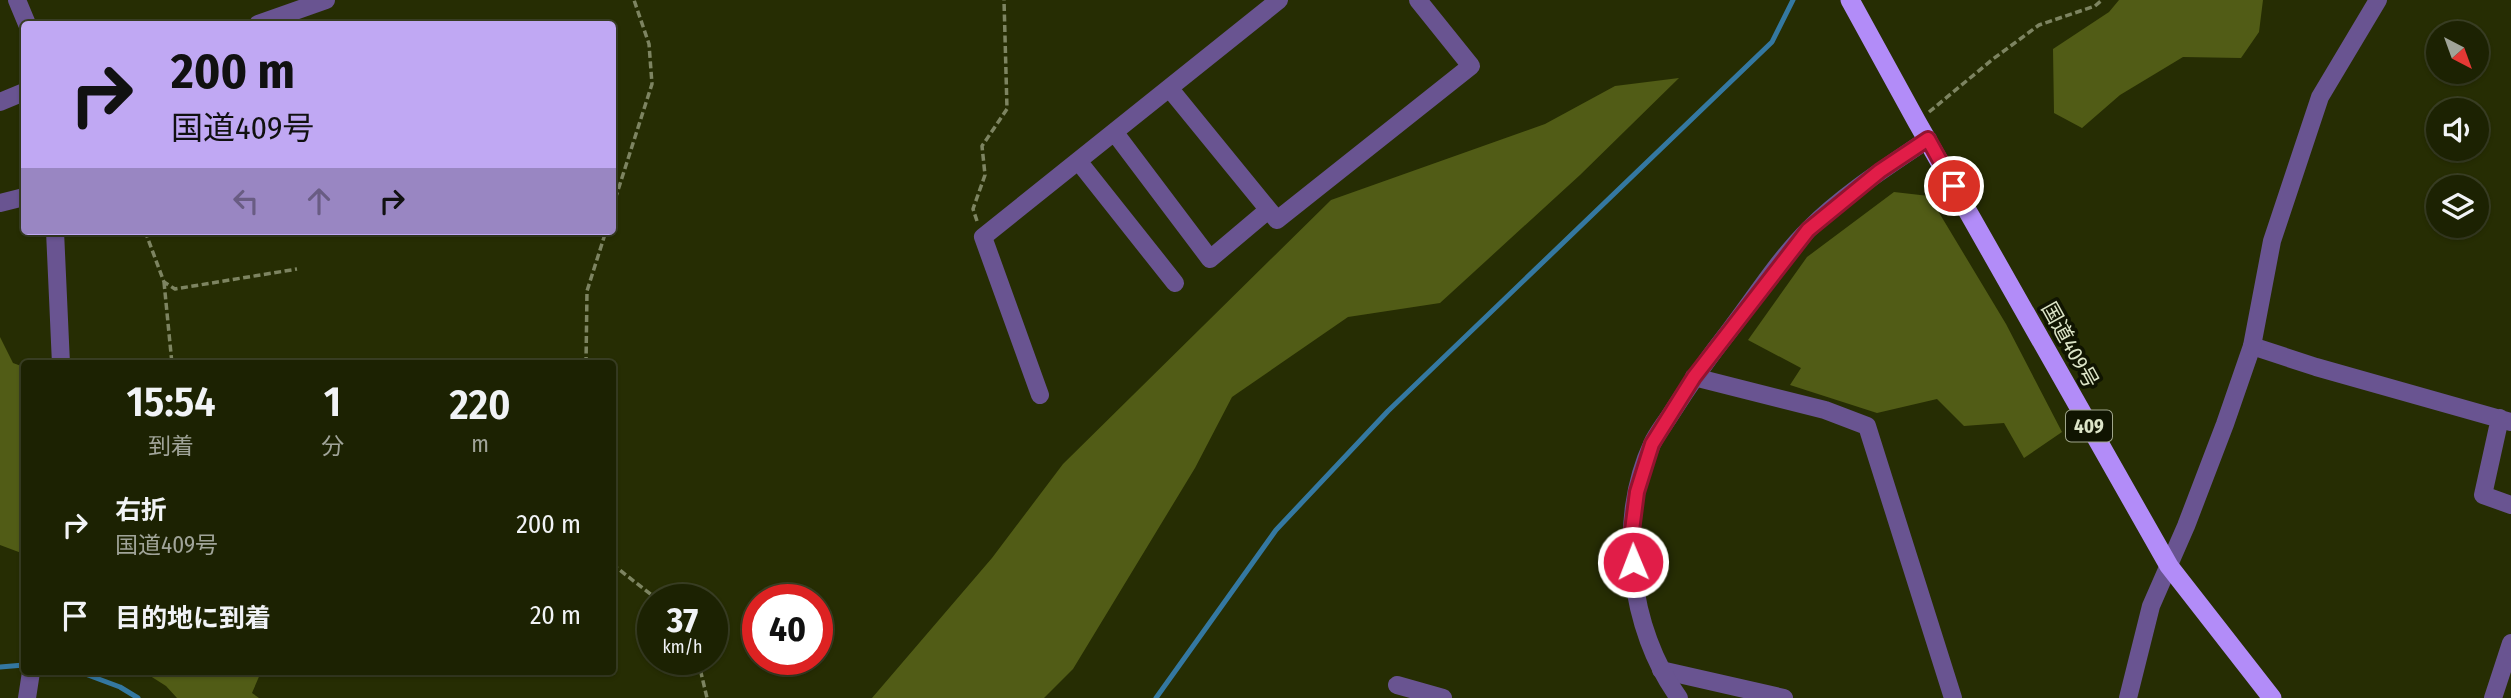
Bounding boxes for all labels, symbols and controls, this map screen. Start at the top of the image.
north arrow [2426,21,2488,84]
map controls [2426,21,2489,238]
text: 200 m [171,42,295,101]
icon: right [56,49,147,140]
button: sound [2426,98,2489,161]
text: 国道409号 [171,109,314,147]
pin [1924,156,1984,216]
icon: arrive [1935,167,1973,205]
button: layers [2426,175,2489,238]
icon: left [227,182,265,220]
icon: ahead [300,182,338,220]
icon: right [373,182,411,220]
street label: 国道409号 [2036,298,2104,392]
text: 15:54 [126,377,216,427]
text: 1 [324,377,341,427]
text: 220 [449,380,511,430]
road number: 409 [2066,410,2112,442]
text: m [471,430,489,458]
text: 到着 [148,432,194,460]
text: 分 [321,432,344,460]
text: 右折 [115,495,167,526]
icon: right [56,506,94,544]
text: 200 m [516,509,581,540]
position arrow [1596,525,1670,599]
text: 国道409号 [115,531,218,559]
speed limit sign: 40 [742,584,833,675]
icon: arrive [56,597,94,635]
text: 37 [667,599,698,641]
text: 20 m [530,600,581,631]
text: 目的地に到着 [115,603,271,634]
text: km/h [662,636,703,658]

